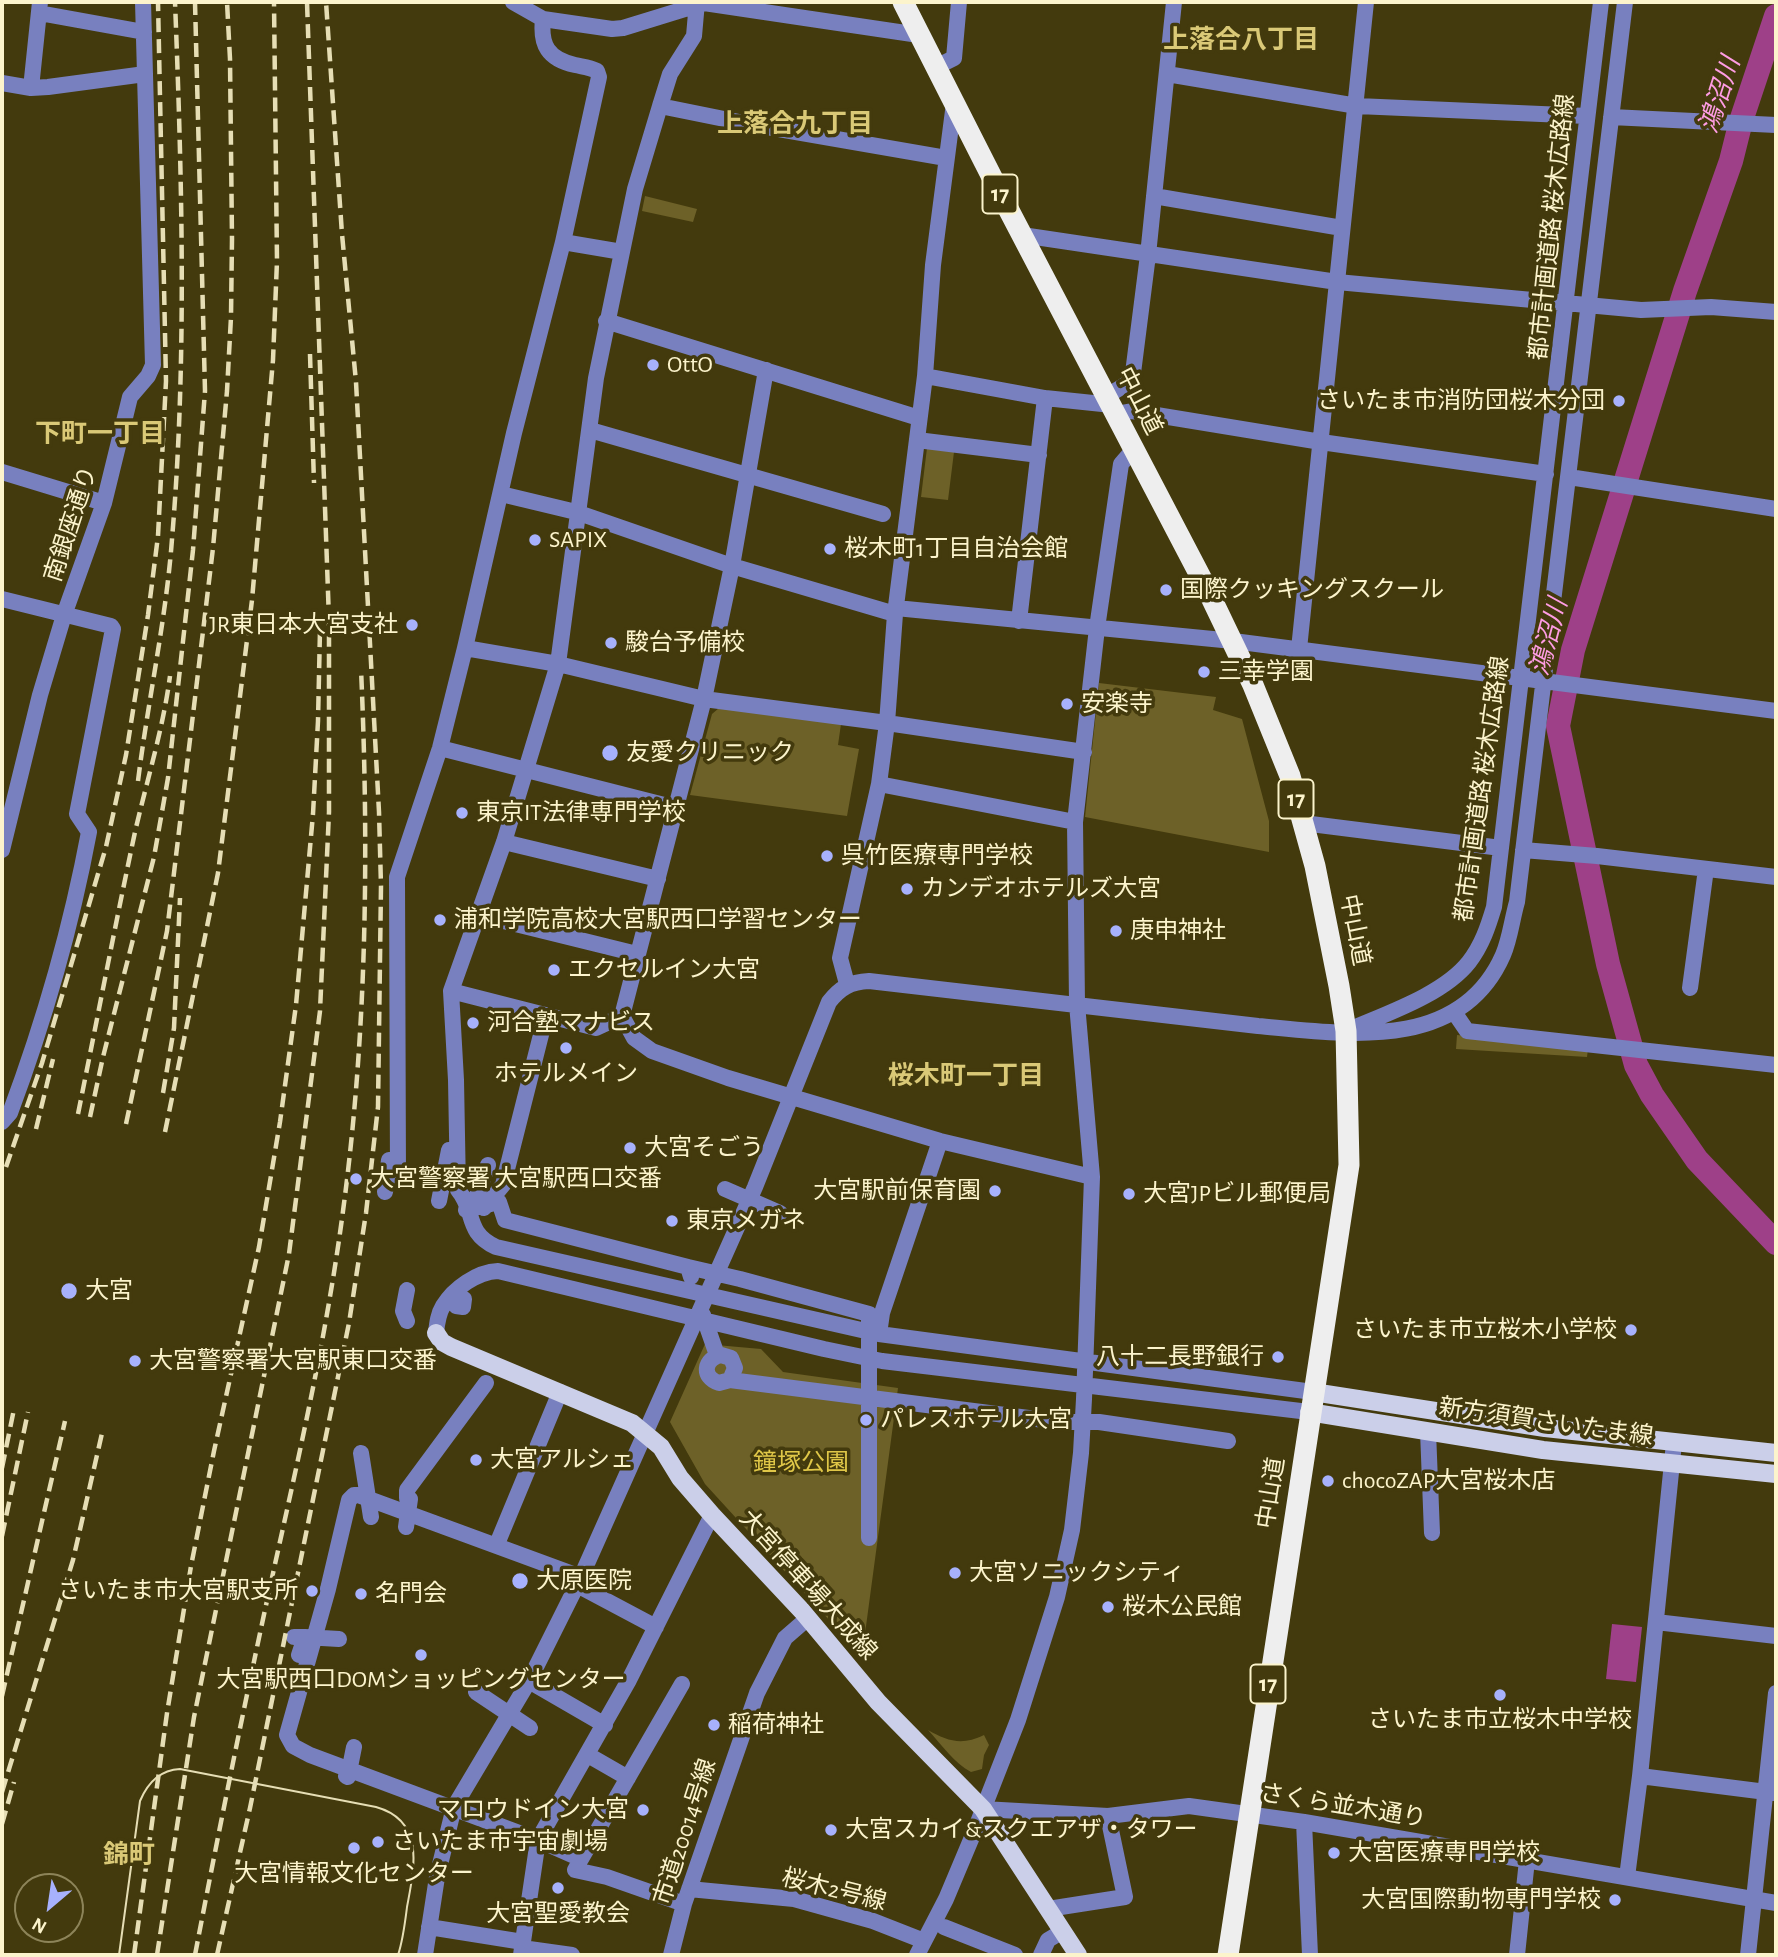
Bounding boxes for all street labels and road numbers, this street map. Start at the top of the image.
street label: 都市計画道路 桜木広路線 [1524,92,1580,362]
road number: 17 [982,174,1018,214]
street label: 中山道 [1110,362,1168,440]
street label: 南銀座通り [39,462,103,586]
street label: 都市計画道路 桜木広路線 [1449,654,1515,924]
road number: 17 [1278,779,1314,818]
street label: 中山道 [1334,892,1376,968]
street label: 新方須賀さいたま線 [1437,1393,1655,1451]
street label: 中山道 [1251,1455,1291,1531]
street label: 大宮停車場大成線 [733,1504,883,1666]
road number: 17 [1250,1665,1286,1704]
street label: 市道20014号線 [648,1755,722,1909]
street label: さくら並木通り [1258,1779,1428,1833]
street label: 桜木2号線 [779,1863,889,1917]

